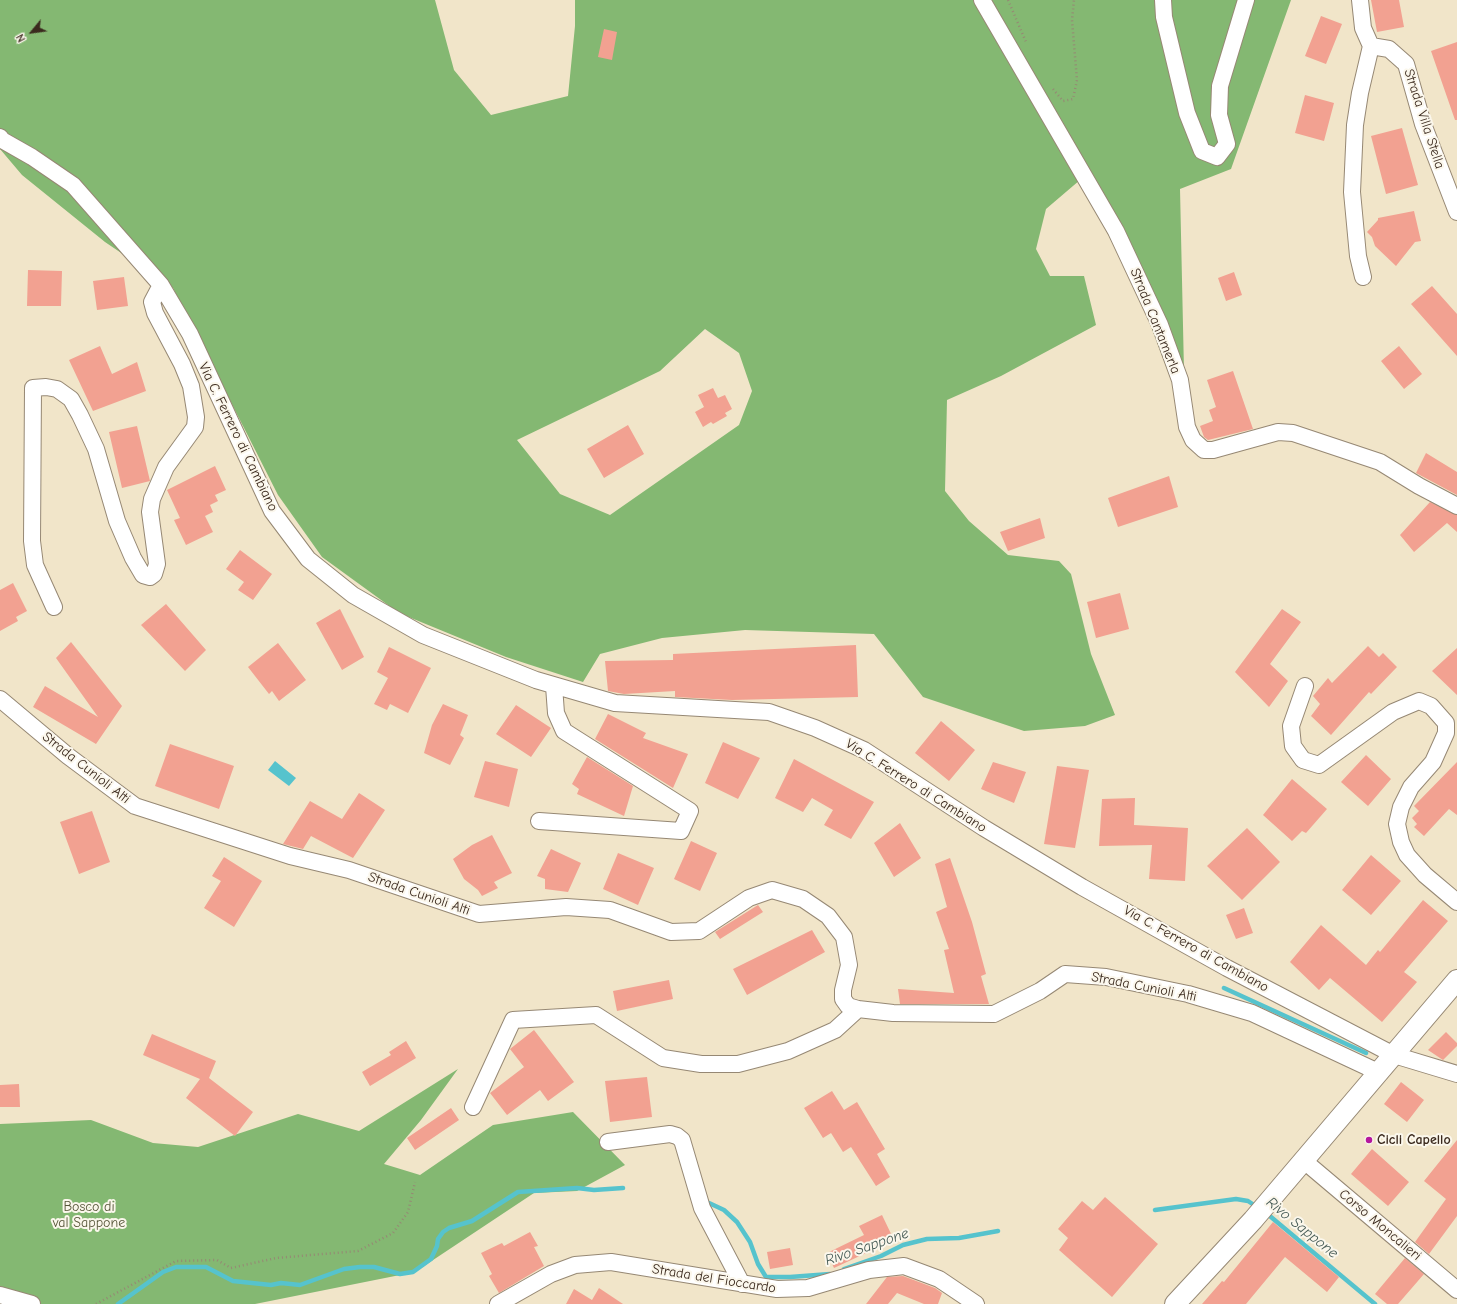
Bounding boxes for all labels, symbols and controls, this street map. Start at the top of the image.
north arrow [12,12,52,52]
text: N [14,32,28,44]
street label: Strada Villa Stella [1400,67,1448,171]
street label: Strada Cantamerla [1126,266,1184,376]
street label: Via C. Ferrero di Cambiano [195,360,281,514]
street label: Strada Cunioli Alti [39,728,133,808]
street label: Via C. Ferrero di Cambiano [842,736,990,836]
street label: Strada Cunioli Alti [366,869,472,919]
street label: Via C. Ferrero di Cambiano [1121,902,1271,996]
street label: Strada Cunioli Alti [1090,969,1198,1005]
place label: Cicli Capello [1377,1132,1451,1148]
marker: Cicli Capello [1364,1135,1374,1145]
street label: Corso Moncalieri [1335,1186,1425,1264]
water label: Rivo Sappone [1262,1194,1342,1262]
park label: Bosco di val Sappone [53,1199,125,1232]
water label: Rivo Sappone [823,1224,911,1270]
street label: Strada del Fioccardo [651,1261,777,1297]

